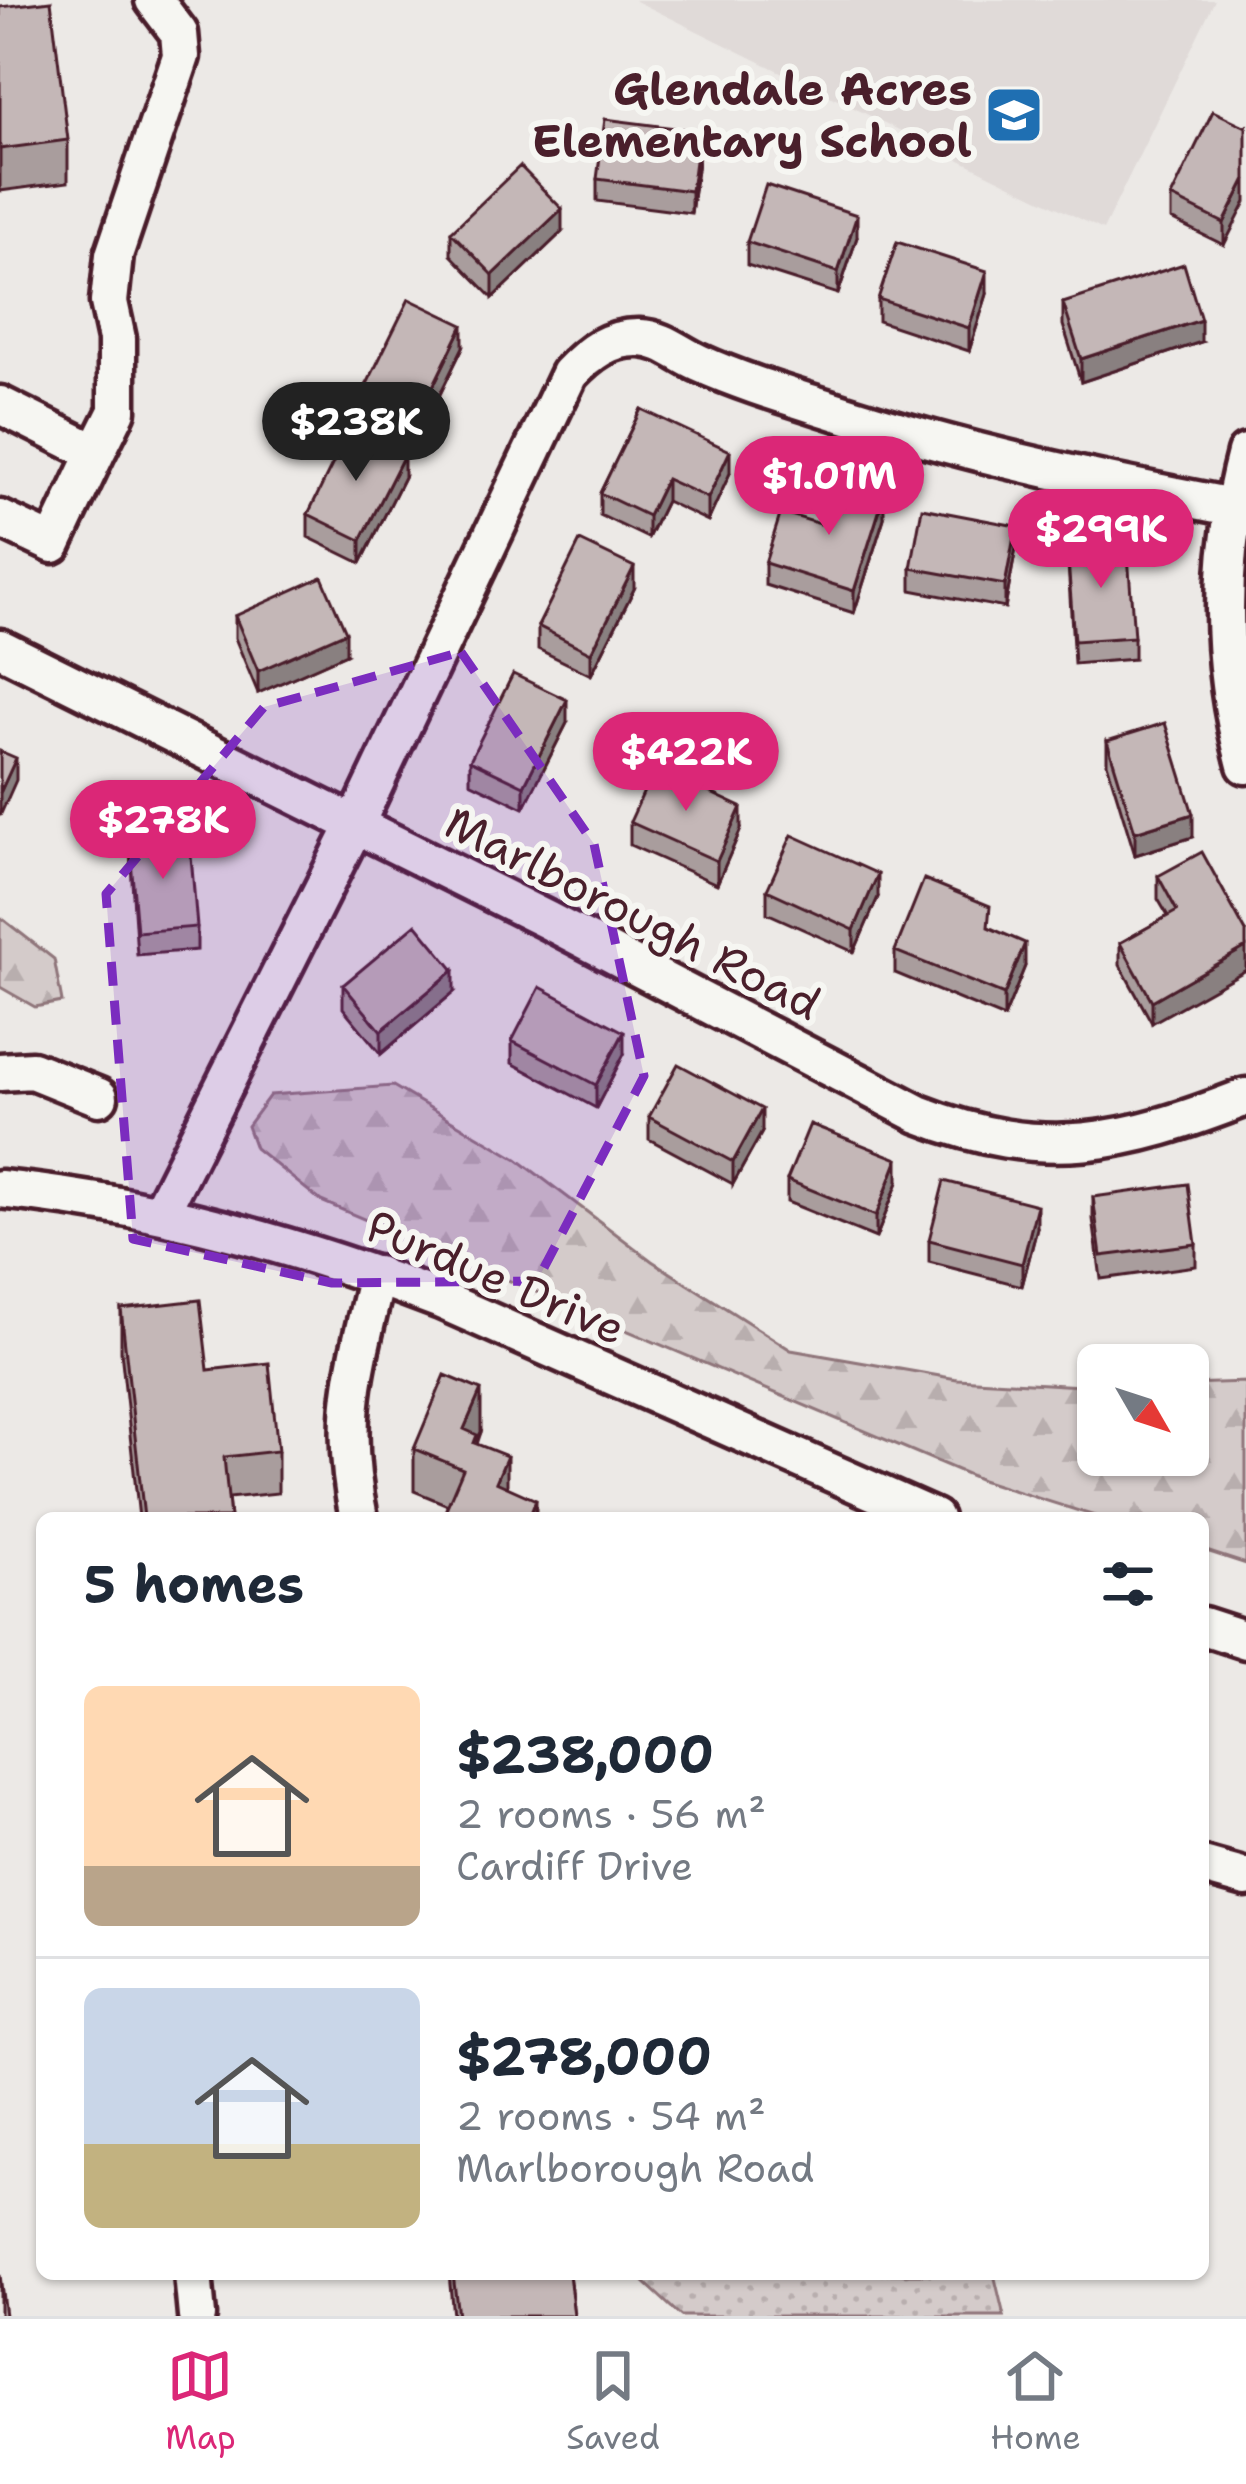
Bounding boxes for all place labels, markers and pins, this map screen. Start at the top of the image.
place label: Glendale Acres Elementary School [532,59,972,171]
school or university icon: Glendale Acres Elementary School [983,84,1045,146]
pin: $238K [272,382,440,484]
pin: $1.01M [731,436,927,538]
pin: $299K [1017,489,1185,591]
pin: $422K [602,712,770,814]
pin: $278K [79,780,247,882]

